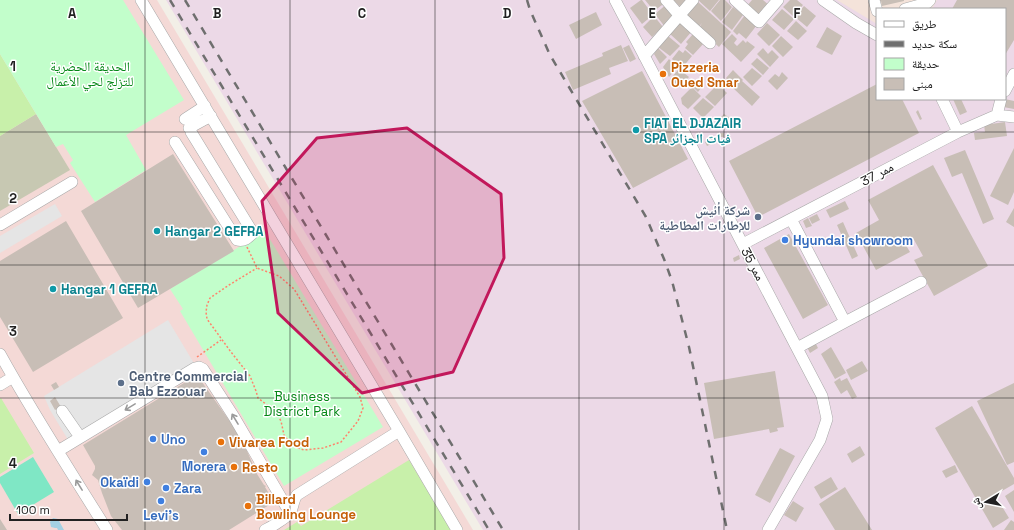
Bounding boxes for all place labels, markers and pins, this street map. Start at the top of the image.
place label: Pizzeria Oued Smar [671,59,739,91]
marker: Pizzeria Oued Smar [658,69,668,79]
place label: FIAT EL DJAZAIR SPA فيات الجزائر [644,115,741,147]
marker: FIAT EL DJAZAIR SPA فيات الجزائر [631,125,641,135]
place label: شركة أئيش للإطارات المطاطية [659,202,750,234]
marker: شركة أئيش للإطارات المطاطية [753,212,763,222]
place label: Hangar 2 GEFRA [165,223,264,240]
marker: Hangar 2 GEFRA [152,226,162,236]
place label: Hyundai showroom [793,232,913,249]
marker: Hyundai showroom [780,235,790,245]
place label: Hangar 1 GEFRA [61,281,158,298]
marker: Hangar 1 GEFRA [48,284,58,294]
place label: Centre Commercial Bab Ezzouar [129,368,247,400]
marker: Centre Commercial Bab Ezzouar [116,378,126,388]
place label: Uno [161,431,186,448]
marker: Uno [148,434,158,444]
place label: Vivarea Food [229,434,309,451]
marker: Vivarea Food [216,437,226,447]
marker: Morera [199,447,209,457]
place label: Morera [182,458,227,475]
place label: Resto [242,459,278,476]
marker: Resto [229,462,239,472]
place label: Okaïdi [100,474,139,491]
marker: Okaïdi [142,477,152,487]
place label: Zara [174,480,202,497]
marker: Zara [161,483,171,493]
place label: Billard Bowling Lounge [256,491,356,523]
marker: Levi's [156,496,166,506]
marker: Billard Bowling Lounge [243,501,253,511]
place label: Levi's [143,507,179,524]

